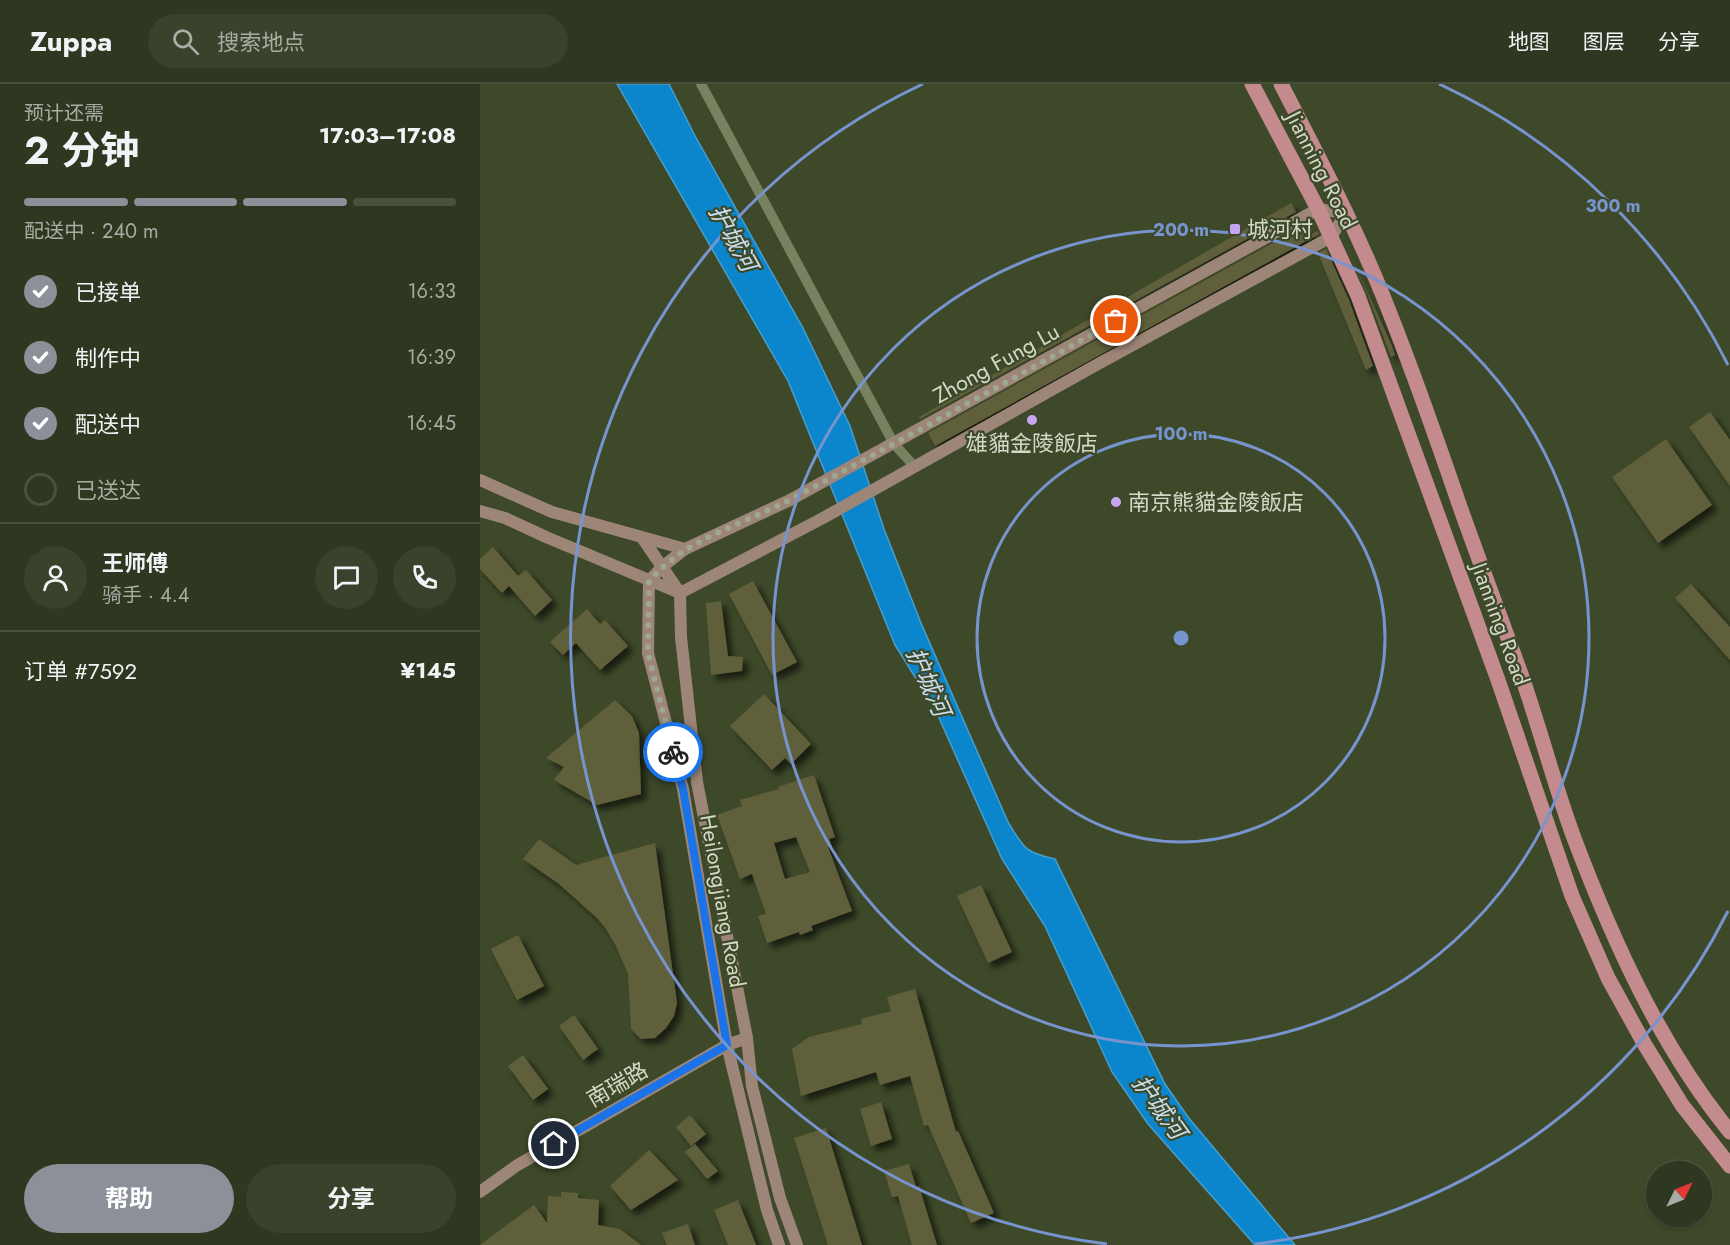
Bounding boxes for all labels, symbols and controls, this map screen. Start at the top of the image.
search box [148,14,568,68]
text: Zuppa [30,21,112,62]
icon: search [169,25,202,58]
text: 搜索地点 [217,26,305,58]
text: 地图 [1508,27,1550,57]
text: 图层 [1583,27,1625,57]
text: 分享 [1658,27,1700,57]
text: 预计还需 [24,99,104,128]
street label: Jianning Road [1277,103,1365,235]
text: 17:03–17:08 [319,119,456,151]
text: 2 分钟 [24,122,139,179]
text: 300 m [1585,193,1641,219]
water label: 护城河 [701,198,768,281]
place label: 城河村 [1247,213,1313,245]
text: 配送中 · 240 m [24,217,159,246]
text: 200 m [1153,217,1209,243]
marker: 城河村 [1228,222,1242,236]
icon: check [24,275,57,308]
text: 已接单 [75,276,141,308]
text: 16:33 [408,277,456,306]
pin [1090,295,1141,346]
icon: bag [1099,304,1132,337]
street label: Zhong Fung Lu [927,315,1065,411]
icon: check [24,341,57,374]
text: 制作中 [75,342,141,374]
text: 16:39 [407,343,456,372]
icon: check [24,407,57,440]
text: 配送中 [75,408,141,440]
text: 16:45 [407,409,456,438]
marker: 雄貓金陵飯店 [1025,413,1039,427]
text: 100 m [1154,421,1208,447]
place label: 雄貓金陵飯店 [966,427,1098,459]
text: 已送达 [75,474,141,506]
place label: 南京熊貓金陵飯店 [1128,486,1304,518]
marker: 南京熊貓金陵飯店 [1109,495,1123,509]
button: person [24,546,87,609]
button: chat [315,546,378,609]
button: phone [393,546,456,609]
text: 王师傅 [102,547,168,579]
street label: Jianning Road [1463,555,1538,690]
text: 骑手 · 4.4 [102,581,189,610]
centre of rings [1171,628,1191,648]
water label: 护城河 [898,642,961,725]
text: ¥145 [401,654,456,686]
text: 订单 #7592 [24,655,137,687]
courier [643,722,703,782]
icon: bike [657,736,690,769]
street label: Heilongjiang Road [692,812,754,990]
street label: 南瑞路 [580,1054,654,1114]
water label: 护城河 [1124,1067,1197,1149]
pin [528,1118,579,1169]
icon: home [537,1127,570,1160]
north arrow [1646,1161,1712,1227]
map controls [1646,1161,1712,1227]
button: 帮助 [24,1164,234,1233]
button: 分享 [246,1164,456,1233]

